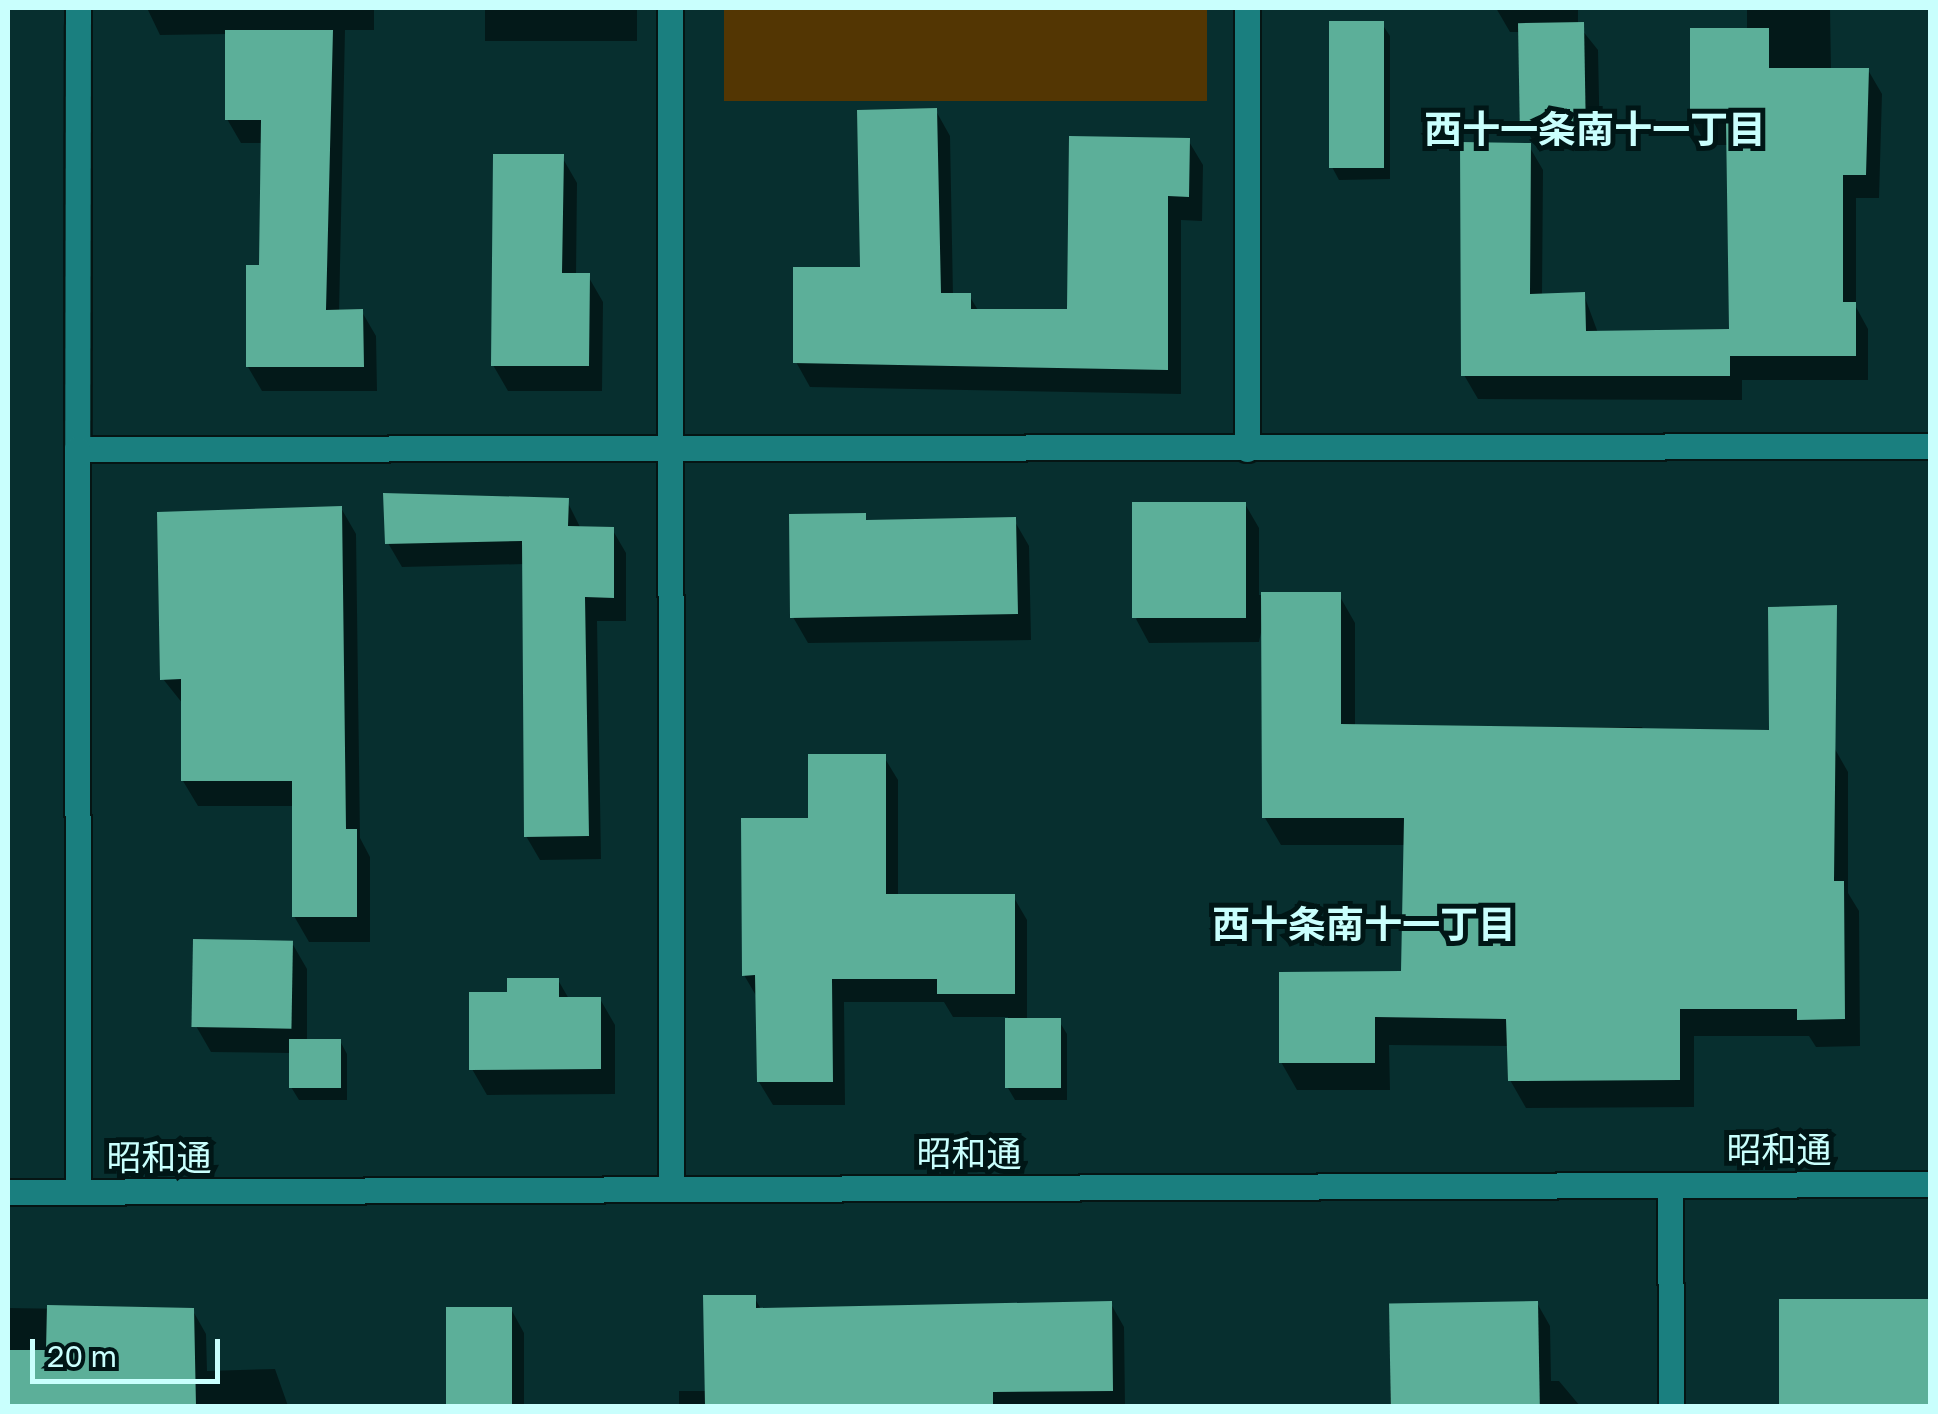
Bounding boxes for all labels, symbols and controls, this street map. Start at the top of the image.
district label: 西十一条南十一丁目 [1424,106,1766,152]
district label: 西十条南十一丁目 [1212,901,1516,947]
street label: 昭和通 [1727,1128,1831,1170]
street label: 昭和通 [917,1132,1021,1174]
street label: 昭和通 [107,1136,211,1178]
scale bar [35,1319,225,1381]
text: 20 m [47,1338,117,1374]

